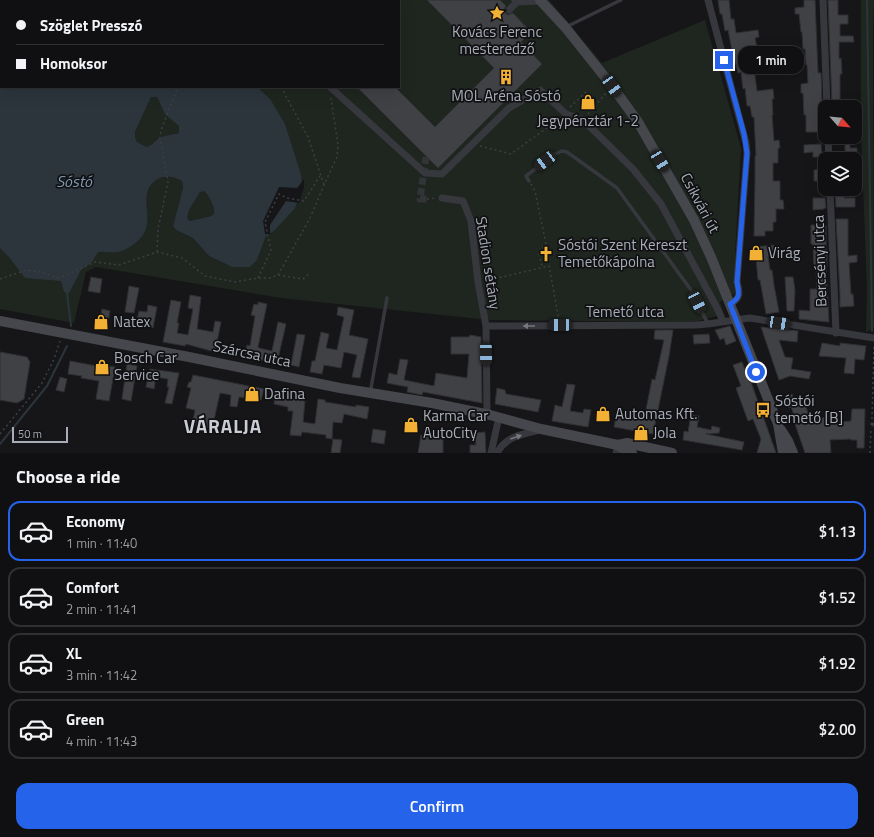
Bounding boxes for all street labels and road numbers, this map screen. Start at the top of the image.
street label: Csikvári út [675,169,726,238]
street label: Bercsényi utca [806,214,833,307]
street label: Stadion sétány [470,215,507,311]
street label: Temető utca [586,300,664,323]
street label: Szárcsa utca [211,334,294,373]

